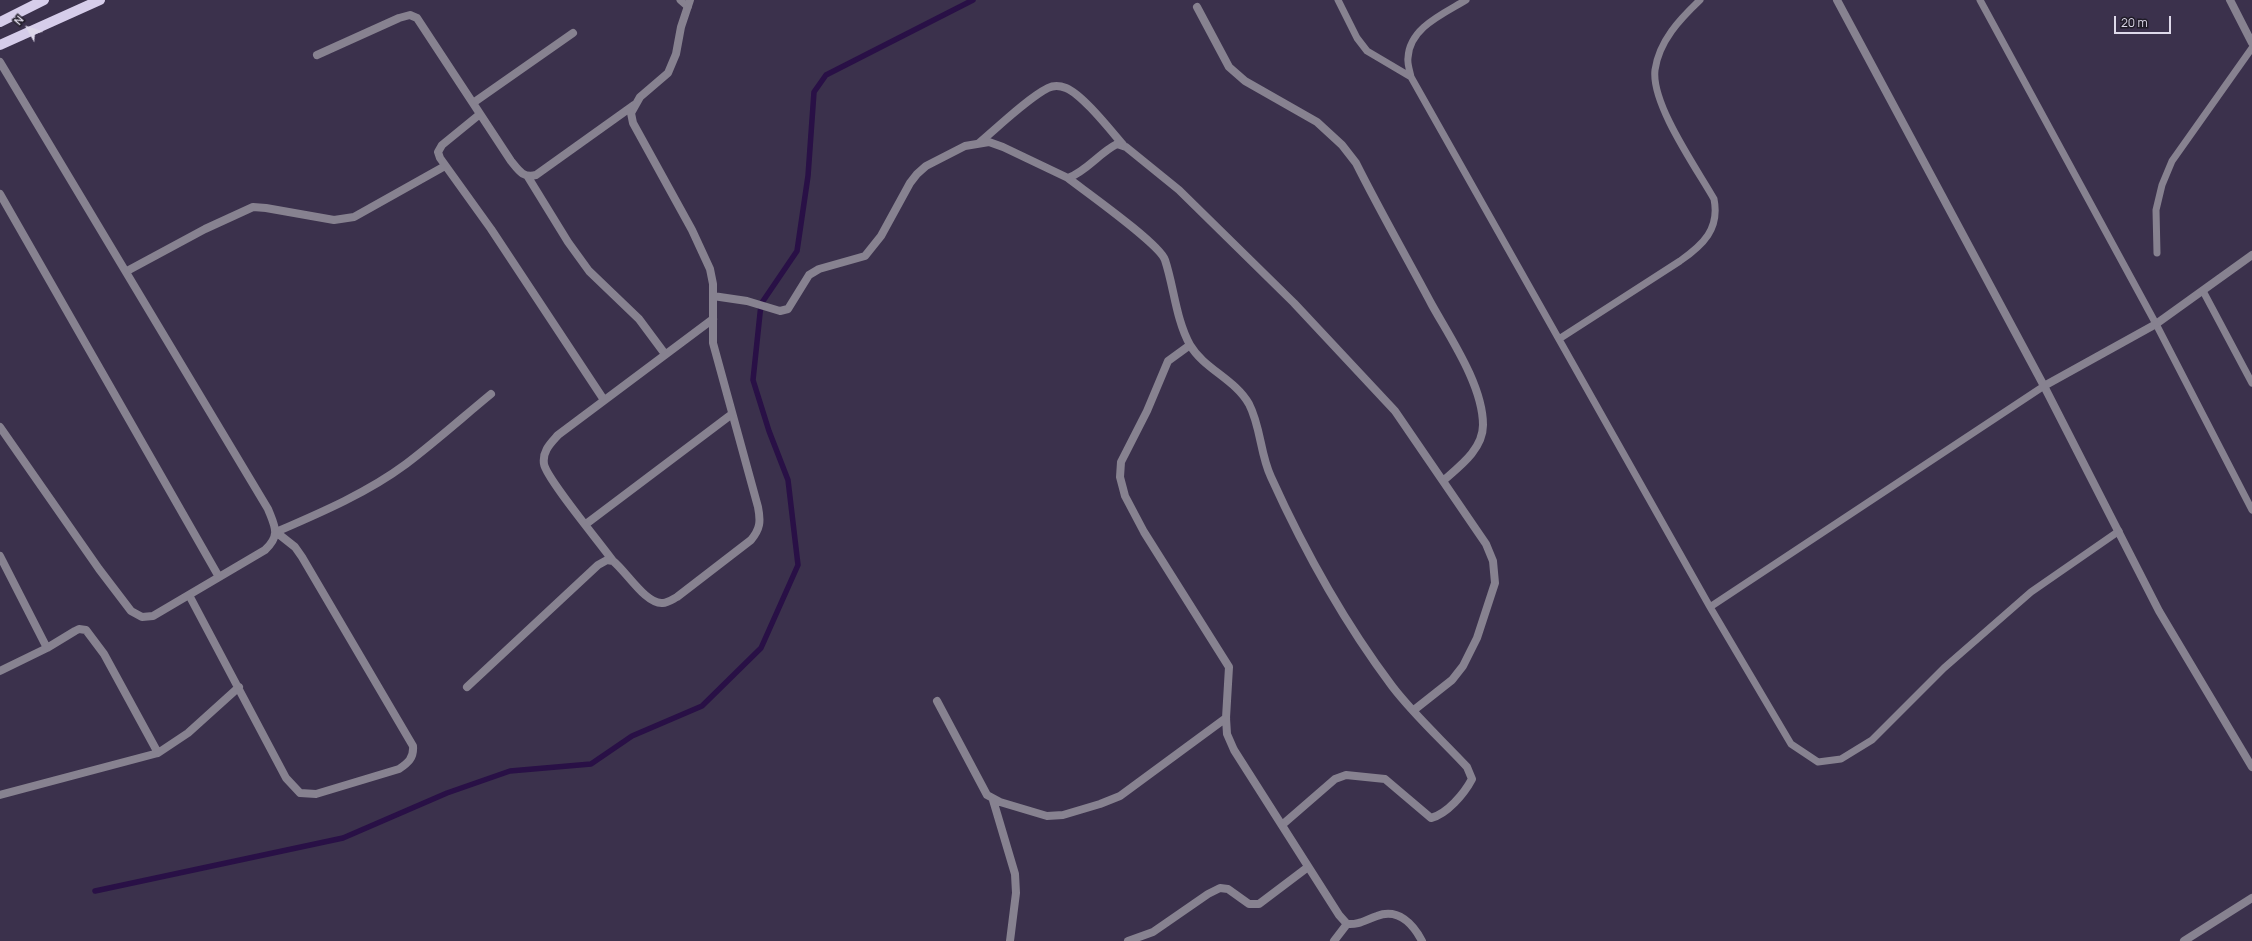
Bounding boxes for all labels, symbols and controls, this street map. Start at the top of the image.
north arrow [8,8,48,48]
scale bar [2116,8,2173,34]
text: N [10,12,27,28]
text: 20 m [2121,14,2148,31]

